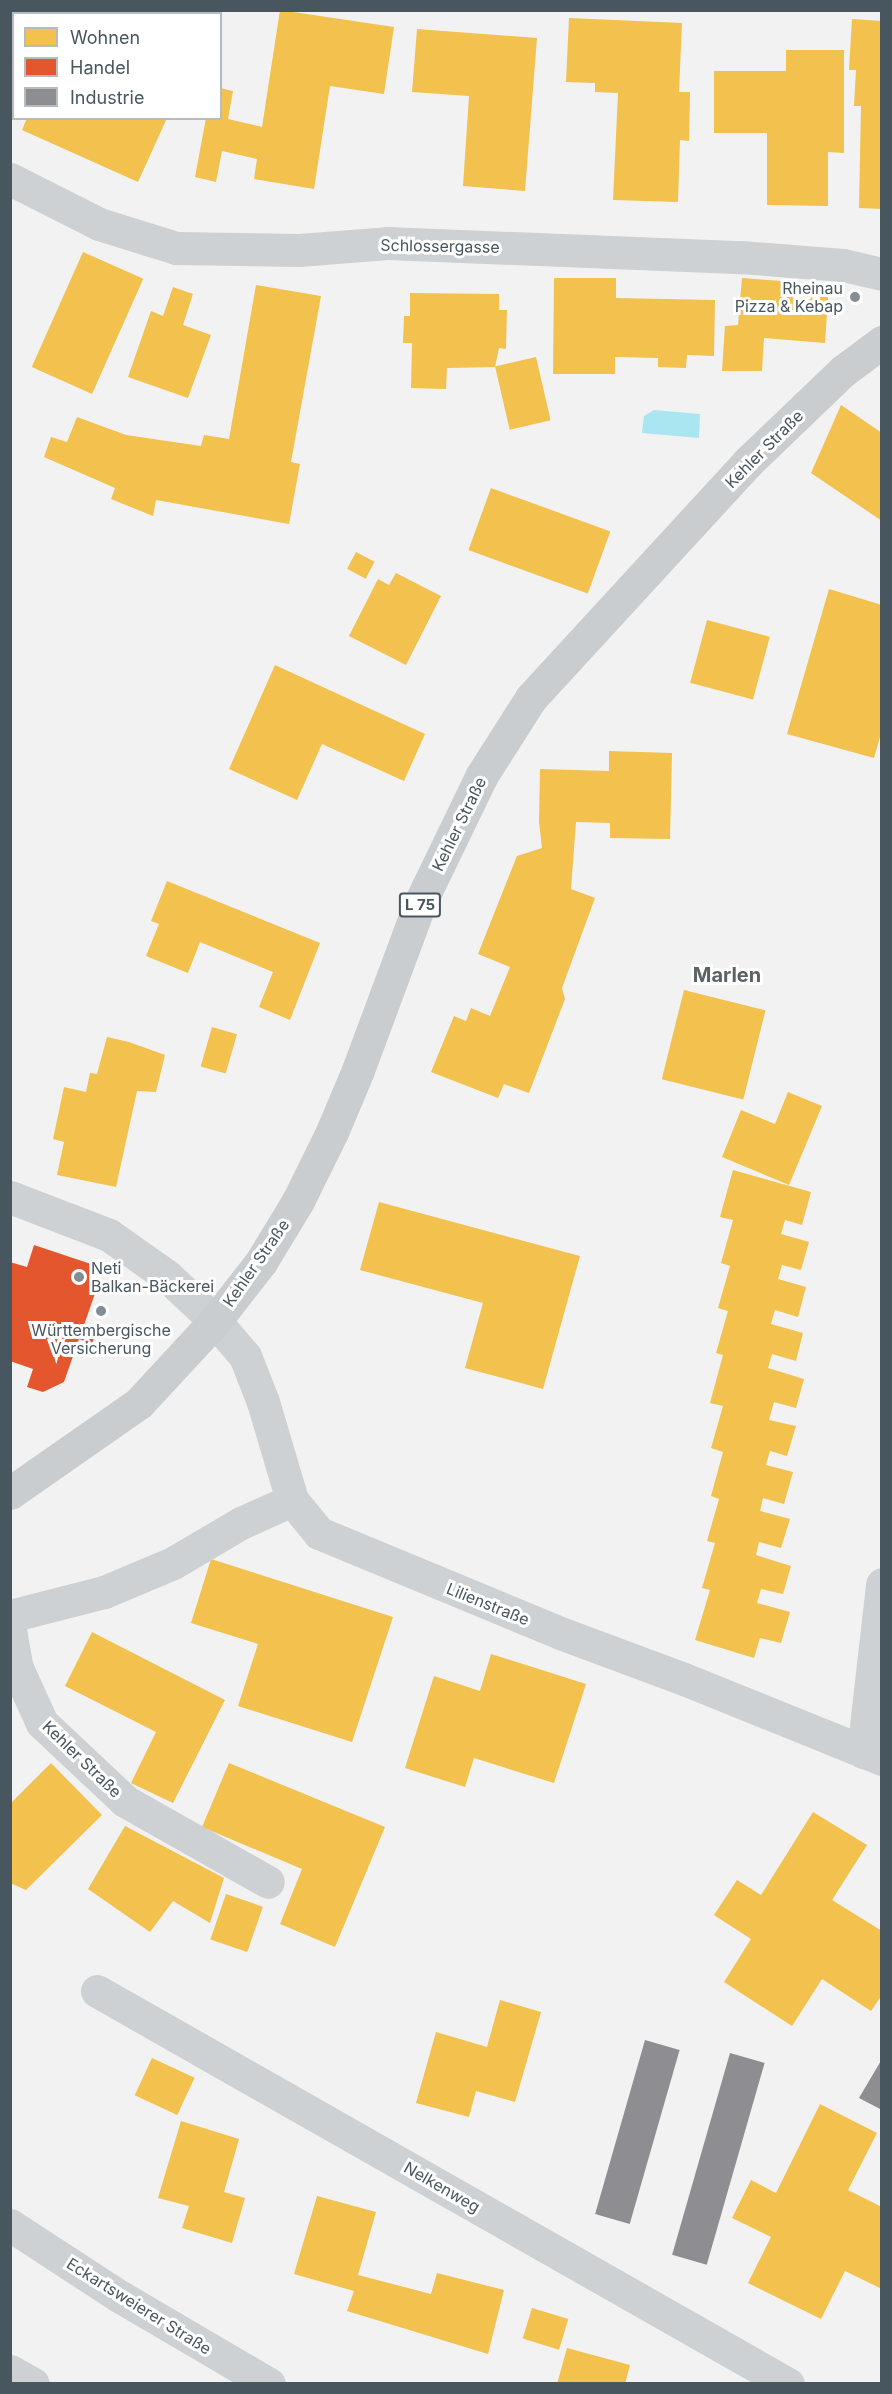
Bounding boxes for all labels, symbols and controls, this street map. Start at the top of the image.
legend [12,12,222,120]
text: Wohnen [70,27,140,48]
text: Handel [70,57,130,78]
text: Industrie [70,87,144,108]
street label: Schlossergasse [380,235,500,257]
place label: Rheinau Pizza & Kebap [735,278,843,316]
marker: Rheinau Pizza & Kebap [848,290,862,304]
street label: Kehler Straße [721,406,807,492]
street label: Kehler Straße [428,774,490,874]
road number: L 75 [398,893,442,917]
district label: Marlen [693,963,761,987]
street label: Kehler Straße [219,1216,293,1310]
place label: Neti Balkan-Bäckerei [91,1258,214,1296]
marker: Neti Balkan-Bäckerei [72,1270,86,1284]
marker: Württembergische Versicherung [94,1304,108,1318]
place label: Württembergische Versicherung [31,1320,171,1358]
street label: Lilienstraße [444,1579,532,1629]
street label: Kehler Straße [39,1717,125,1801]
street label: Nelkenweg [401,2158,483,2216]
street label: Eckartsweierer Straße [63,2254,215,2358]

